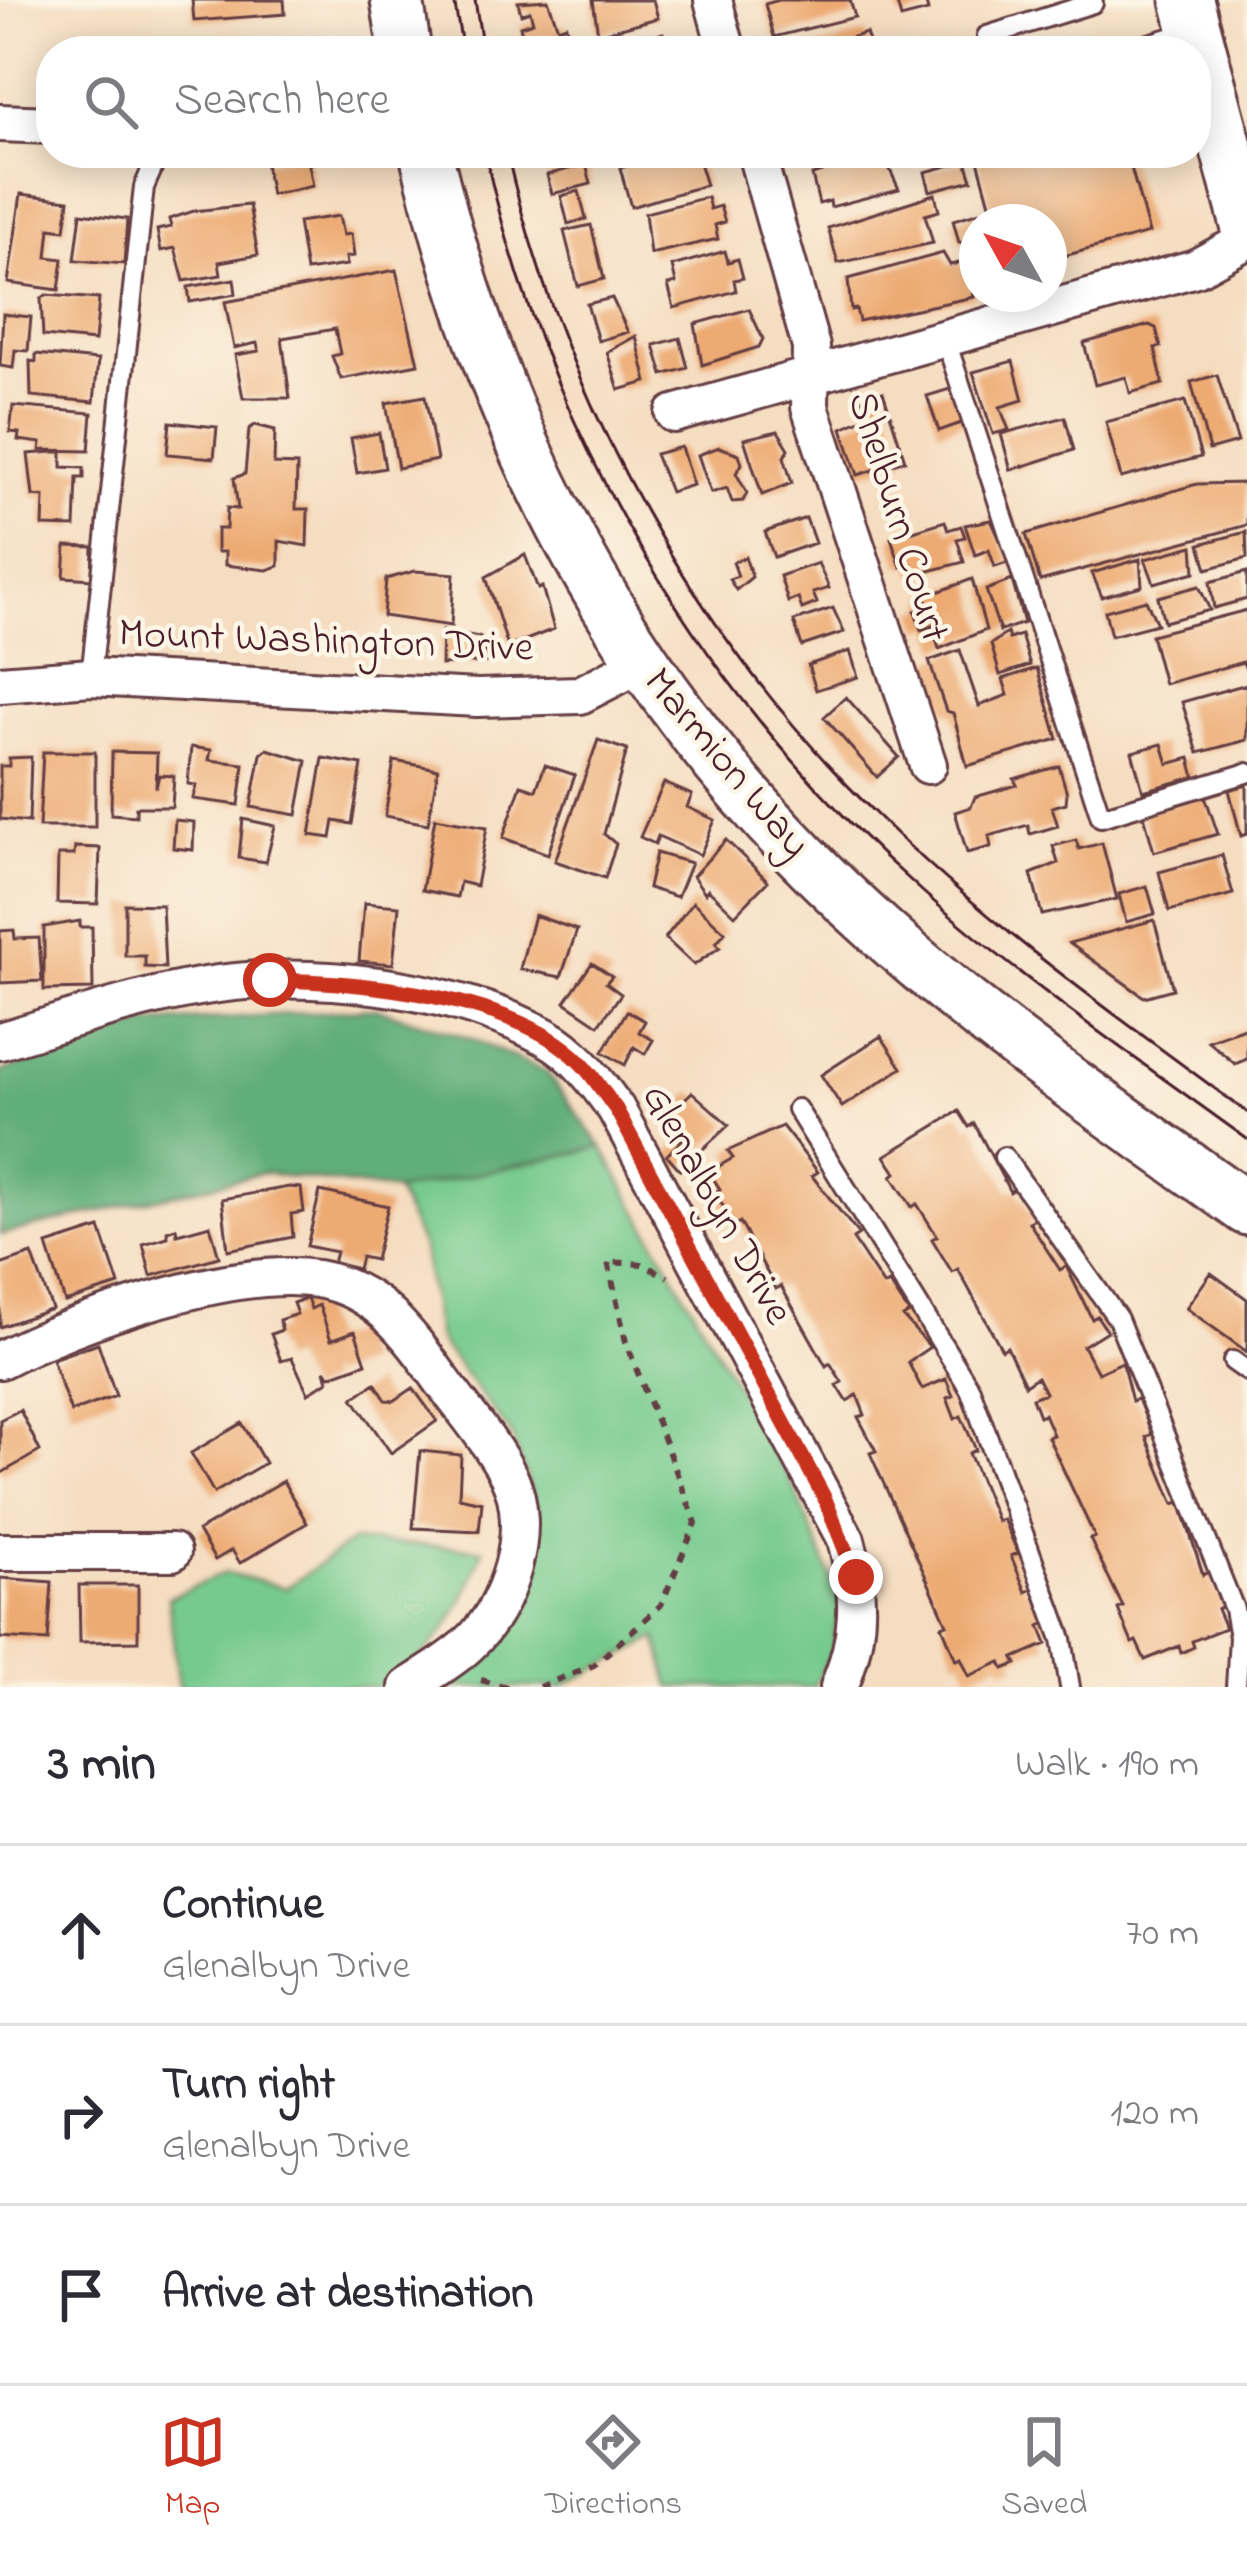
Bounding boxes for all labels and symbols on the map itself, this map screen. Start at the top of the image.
north arrow [959,204,1067,312]
street label: Shelburn Court [830,384,964,650]
street label: Mount Washington Drive [117,604,535,680]
street label: Marmion Way [628,655,824,873]
route start [243,953,297,1007]
street label: Glenalbyn Drive [625,1073,808,1337]
route end [829,1550,883,1604]

